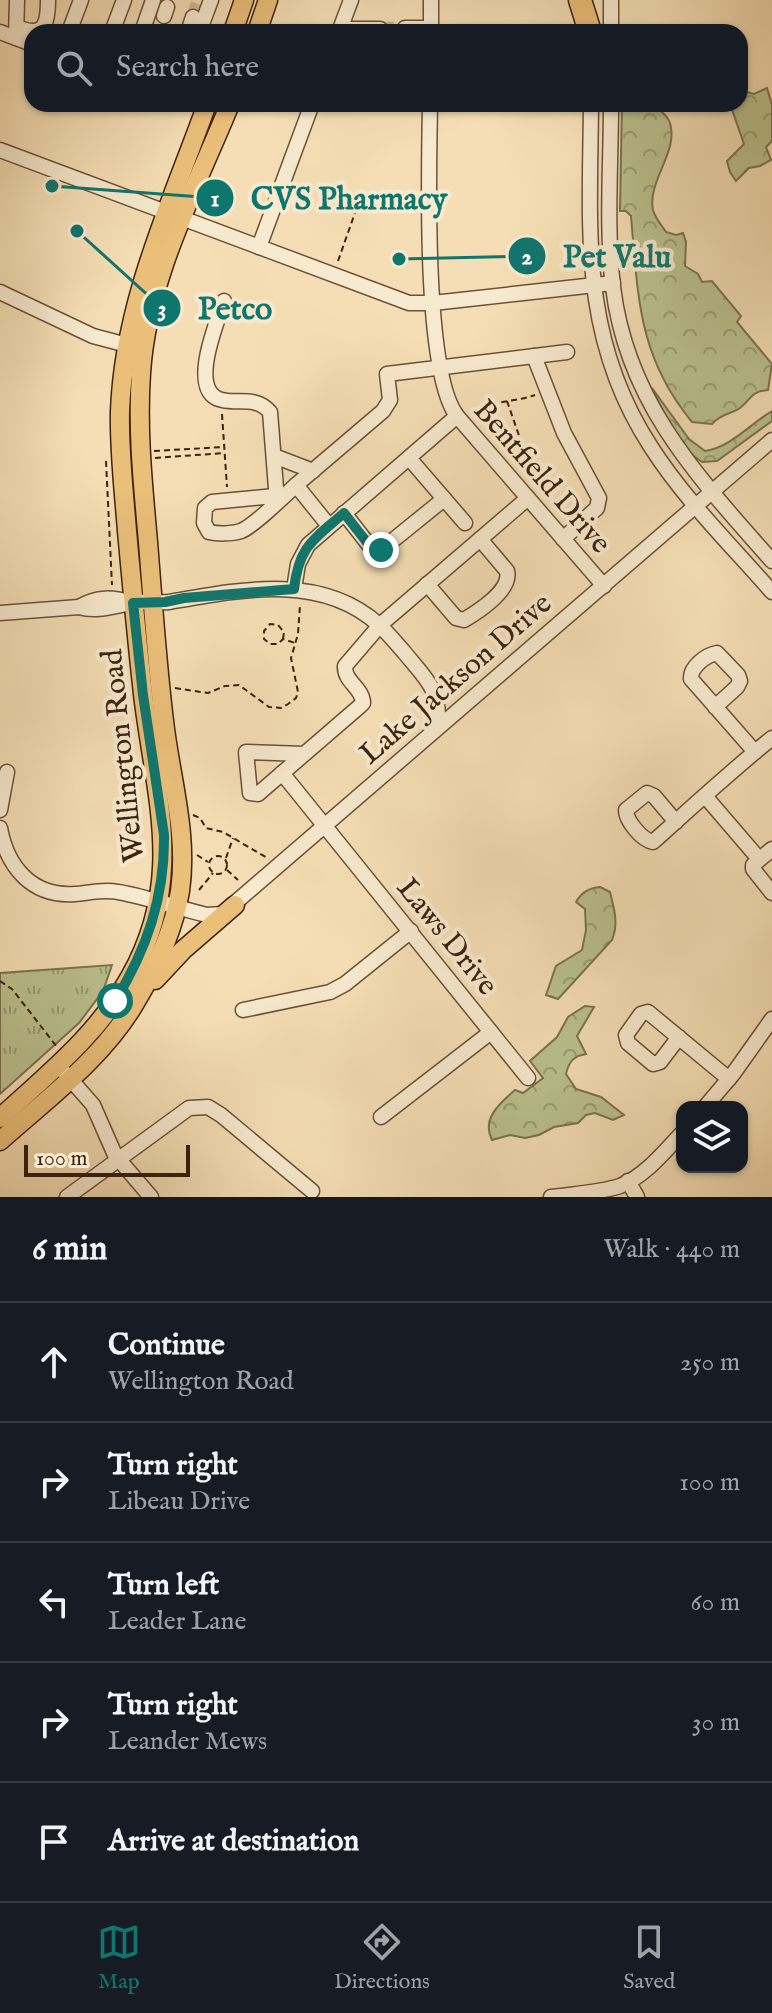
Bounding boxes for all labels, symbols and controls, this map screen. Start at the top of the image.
search box [24,24,748,112]
icon: search [52,46,96,90]
text: Search here [116,49,259,87]
callout: CVS Pharmacy [195,170,464,226]
text: CVS Pharmacy [251,180,448,221]
text: 1 [211,184,220,215]
callout: Pet Valu [507,228,688,284]
text: Pet Valu [563,238,672,279]
text: 2 [521,242,533,273]
callout: Petco [142,280,288,336]
text: Petco [198,290,272,331]
text: 3 [158,294,166,325]
street label: Bentfield Drive [464,393,619,562]
route end [363,532,399,568]
street label: Lake Jackson Drive [352,586,560,774]
street label: Wellington Road [94,646,154,864]
street label: Laws Drive [387,871,505,1004]
route start [97,983,133,1019]
map controls [676,1101,748,1173]
button: layers [676,1101,748,1173]
scale bar [24,1141,190,1177]
text: 100 m [36,1145,88,1173]
text: 6 min [32,1228,107,1271]
text: Walk · 440 m [603,1233,740,1266]
text: Continue [108,1327,225,1365]
icon: ahead [32,1340,76,1384]
text: 250 m [680,1346,740,1379]
text: Wellington Road [108,1365,294,1398]
text: Turn right [108,1447,238,1485]
icon: right [32,1460,76,1504]
text: 100 m [679,1466,740,1499]
text: Libeau Drive [108,1485,250,1518]
text: Turn left [108,1567,219,1605]
icon: left [32,1580,76,1624]
text: 60 m [691,1586,740,1619]
text: Leader Lane [108,1605,246,1638]
text: Turn right [108,1687,238,1725]
icon: right [32,1700,76,1744]
text: 30 m [692,1706,740,1739]
text: Leander Mews [108,1725,267,1758]
icon: arrive [32,1820,76,1864]
text: Arrive at destination [108,1823,359,1861]
tab: Map [97,1920,141,1996]
tab: Directions [334,1920,430,1996]
tab: Saved [623,1920,675,1996]

